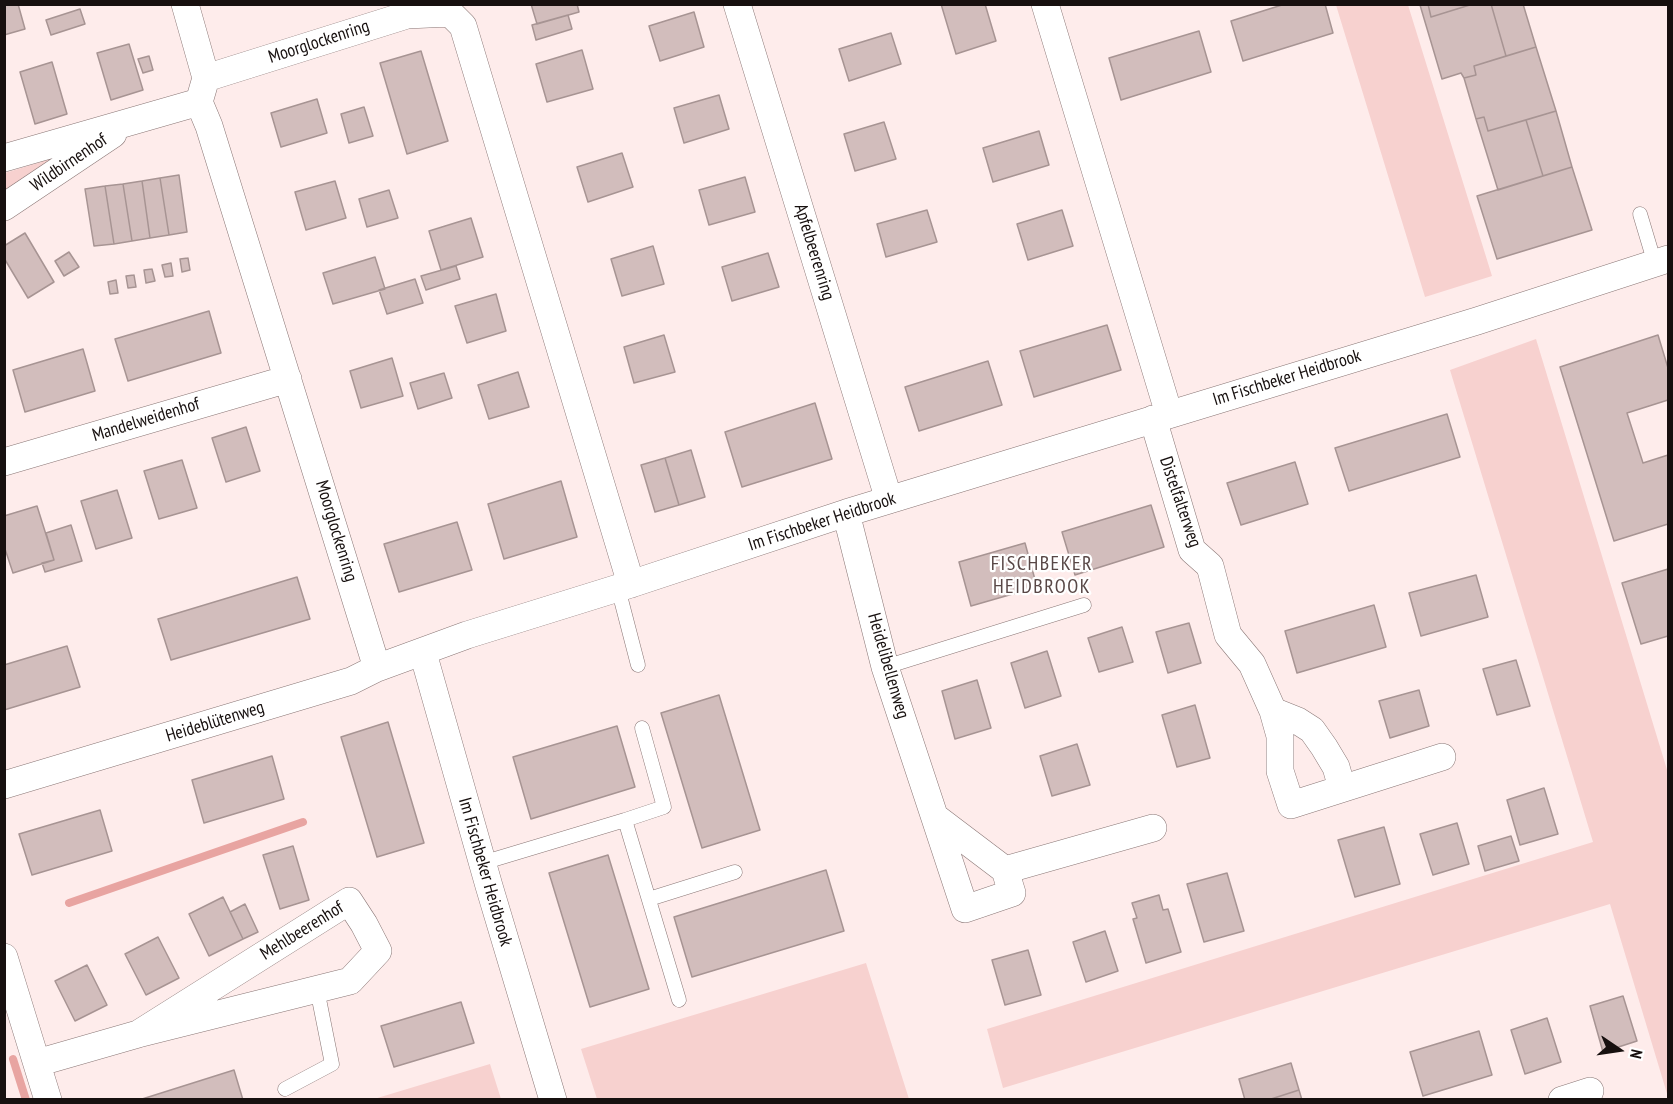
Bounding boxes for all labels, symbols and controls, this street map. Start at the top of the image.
street label: Moorglockenring [266,16,372,68]
street label: Wildbirnenhof [26,129,112,197]
street label: Apfelbeerenring [789,201,839,303]
street label: Im Fischbeker Heidbrook [1210,345,1364,411]
street label: Mandelweidenhof [90,393,202,447]
street label: Distelfalterweg [1154,454,1206,550]
street label: Moorglockenring [310,478,362,584]
street label: Im Fischbeker Heidbrook [746,488,898,556]
district label: FISCHBEKER HEIDBROOK [991,552,1093,599]
street label: Heidelibellenweg [863,611,913,721]
street label: Heideblütenweg [163,697,267,747]
street label: Im Fischbeker Heidbrook [453,795,517,949]
street label: Mehlbeerenhof [256,897,348,965]
north arrow [1589,1020,1649,1080]
text: N [1626,1048,1647,1061]

